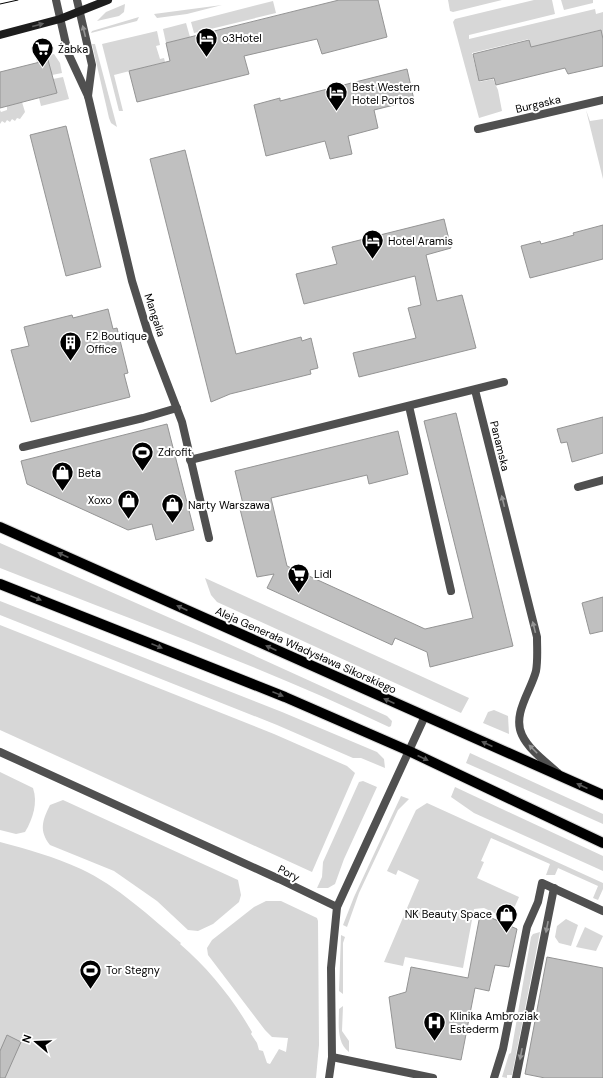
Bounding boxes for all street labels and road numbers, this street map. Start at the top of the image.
street label: Burgaska [514,92,562,116]
street label: Mangalia [141,292,169,338]
street label: Panamska [487,419,513,473]
street label: Aleja Generała Władysława Sikorskiego [213,604,399,696]
street label: Pory [276,862,302,884]

